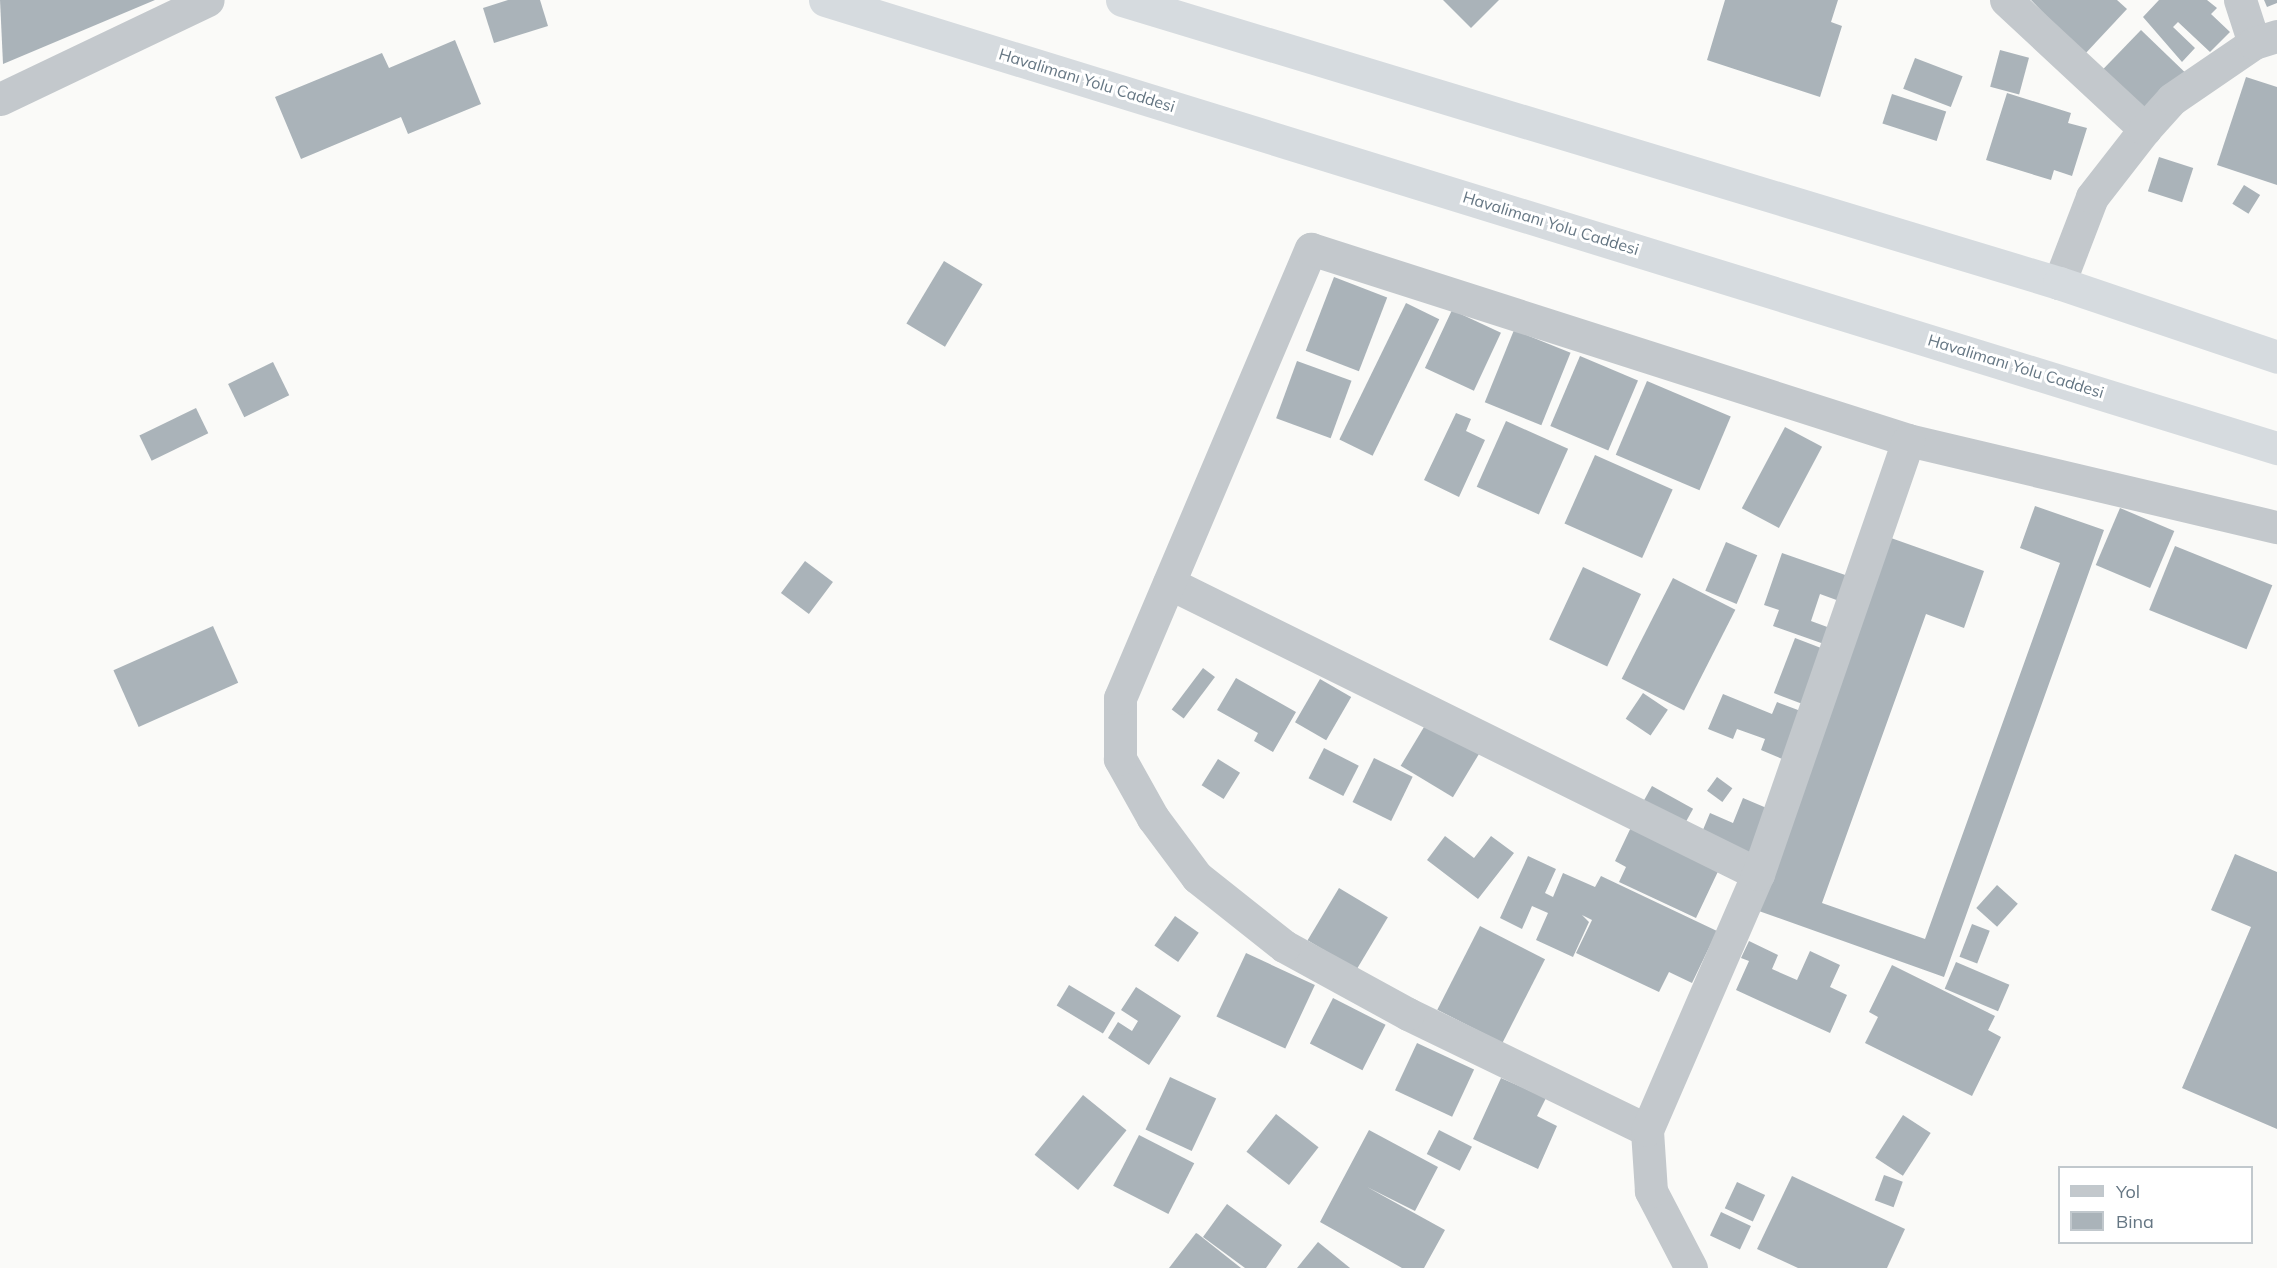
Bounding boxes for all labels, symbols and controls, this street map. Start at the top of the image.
street label: Havalimanı Yolu Caddesi [997,44,1177,116]
street label: Havalimanı Yolu Caddesi [1461,187,1641,259]
street label: Havalimanı Yolu Caddesi [1926,330,2106,402]
legend [2058,1166,2253,1244]
text: Yol [2116,1180,2140,1203]
text: Bina [2116,1210,2154,1233]

